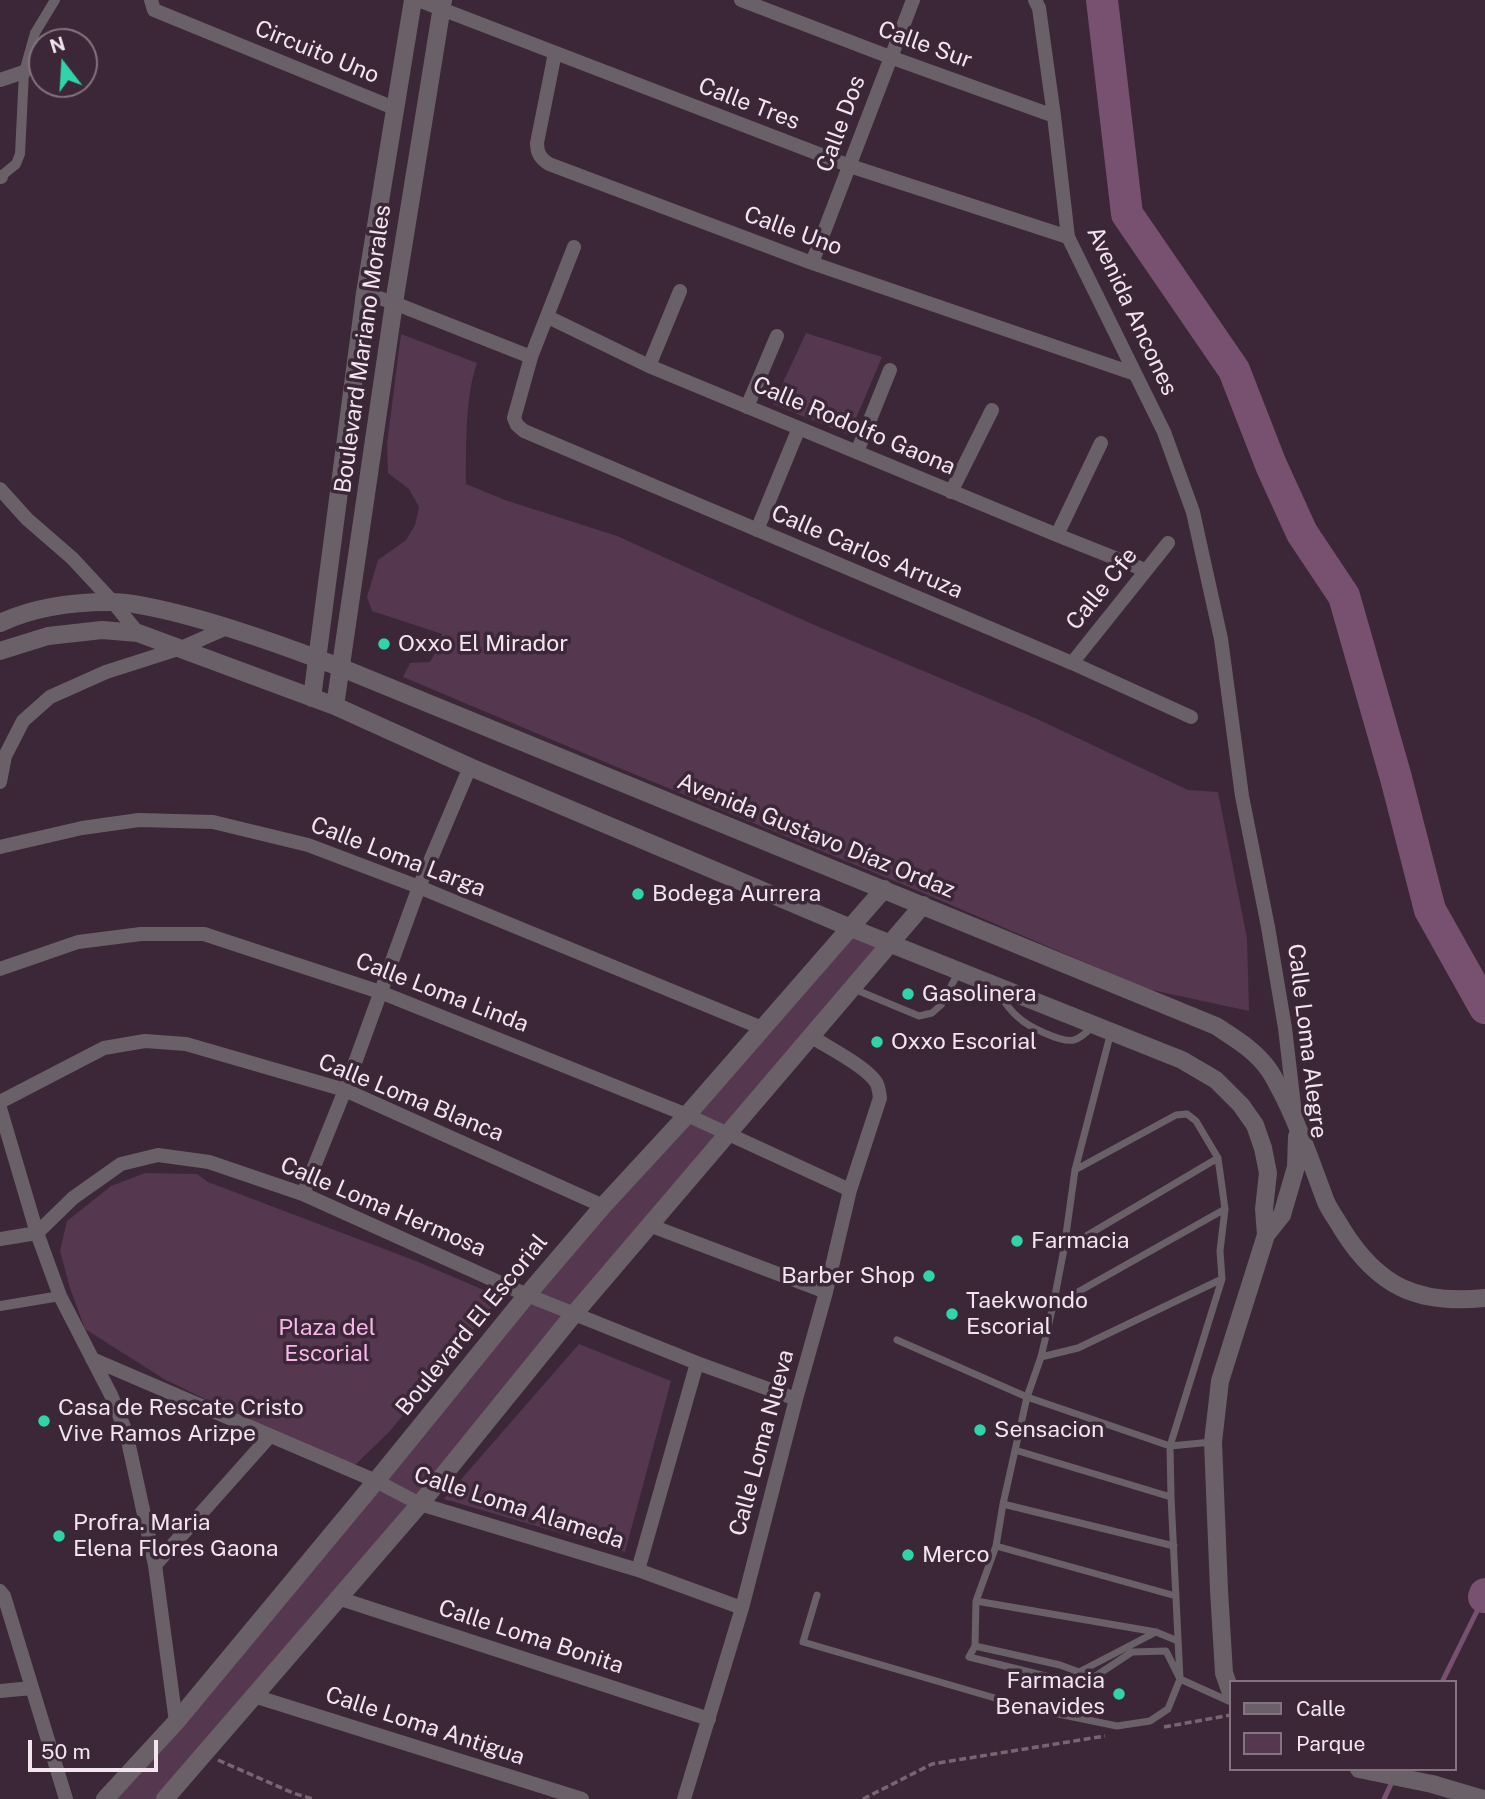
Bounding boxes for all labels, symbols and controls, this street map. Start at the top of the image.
street label: Circuito Uno [251,15,383,89]
street label: Calle Sur [874,15,976,75]
north arrow [28,28,98,98]
text: N [47,32,68,58]
street label: Calle Tres [694,72,804,136]
street label: Calle Dos [811,72,871,176]
street label: Calle Uno [740,201,846,261]
street label: Boulevard Mariano Morales [329,203,397,495]
street label: Avenida Ancones [1081,222,1183,400]
street label: Calle Rodolfo Gaona [749,371,959,481]
street label: Calle Carlos Arruza [767,499,967,605]
street label: Calle Cfe [1060,542,1144,636]
place label: Oxxo El Mirador [398,630,568,658]
marker: Oxxo El Mirador [376,636,392,652]
street label: Avenida Gustavo Díaz Ordaz [673,768,959,904]
street label: Calle Loma Larga [307,811,489,903]
place label: Bodega Aurrera [652,880,821,908]
marker: Bodega Aurrera [630,886,646,902]
street label: Calle Loma Alegre [1281,942,1333,1140]
street label: Calle Loma Linda [352,947,532,1039]
place label: Gasolinera [922,980,1036,1008]
marker: Gasolinera [900,986,916,1002]
place label: Oxxo Escorial [891,1028,1037,1056]
marker: Oxxo Escorial [869,1034,885,1050]
street label: Calle Loma Blanca [314,1048,508,1148]
street label: Calle Loma Hermosa [276,1151,490,1263]
place label: Farmacia [1031,1227,1129,1255]
street label: Boulevard El Escorial [390,1229,554,1421]
marker: Farmacia [1009,1233,1025,1249]
place label: Barber Shop [781,1262,915,1290]
marker: Barber Shop [921,1268,937,1284]
place label: Taekwondo Escorial [966,1287,1088,1341]
marker: Taekwondo Escorial [944,1306,960,1322]
park label: Plaza del Escorial [278,1314,376,1368]
street label: Calle Loma Nueva [724,1347,800,1539]
place label: Casa de Rescate Cristo Vive Ramos Arizpe [58,1394,304,1448]
marker: Casa de Rescate Cristo Vive Ramos Arizpe [36,1413,52,1429]
place label: Sensacion [994,1416,1104,1444]
marker: Sensacion [972,1422,988,1438]
street label: Calle Loma Alameda [410,1461,628,1555]
place label: Profra. Maria Elena Flores Gaona [73,1509,279,1563]
marker: Profra. Maria Elena Flores Gaona [51,1528,67,1544]
place label: Merco [922,1541,989,1569]
marker: Merco [900,1547,916,1563]
street label: Calle Loma Bonita [435,1594,627,1680]
place label: Farmacia Benavides [995,1667,1105,1721]
legend [1230,1680,1457,1771]
street label: Calle Loma Antigua [322,1681,528,1771]
marker: Farmacia Benavides [1111,1686,1127,1702]
text: Calle [1296,1696,1346,1721]
scale bar [32,1726,161,1770]
text: Parque [1296,1731,1365,1756]
text: 50 m [41,1739,91,1764]

